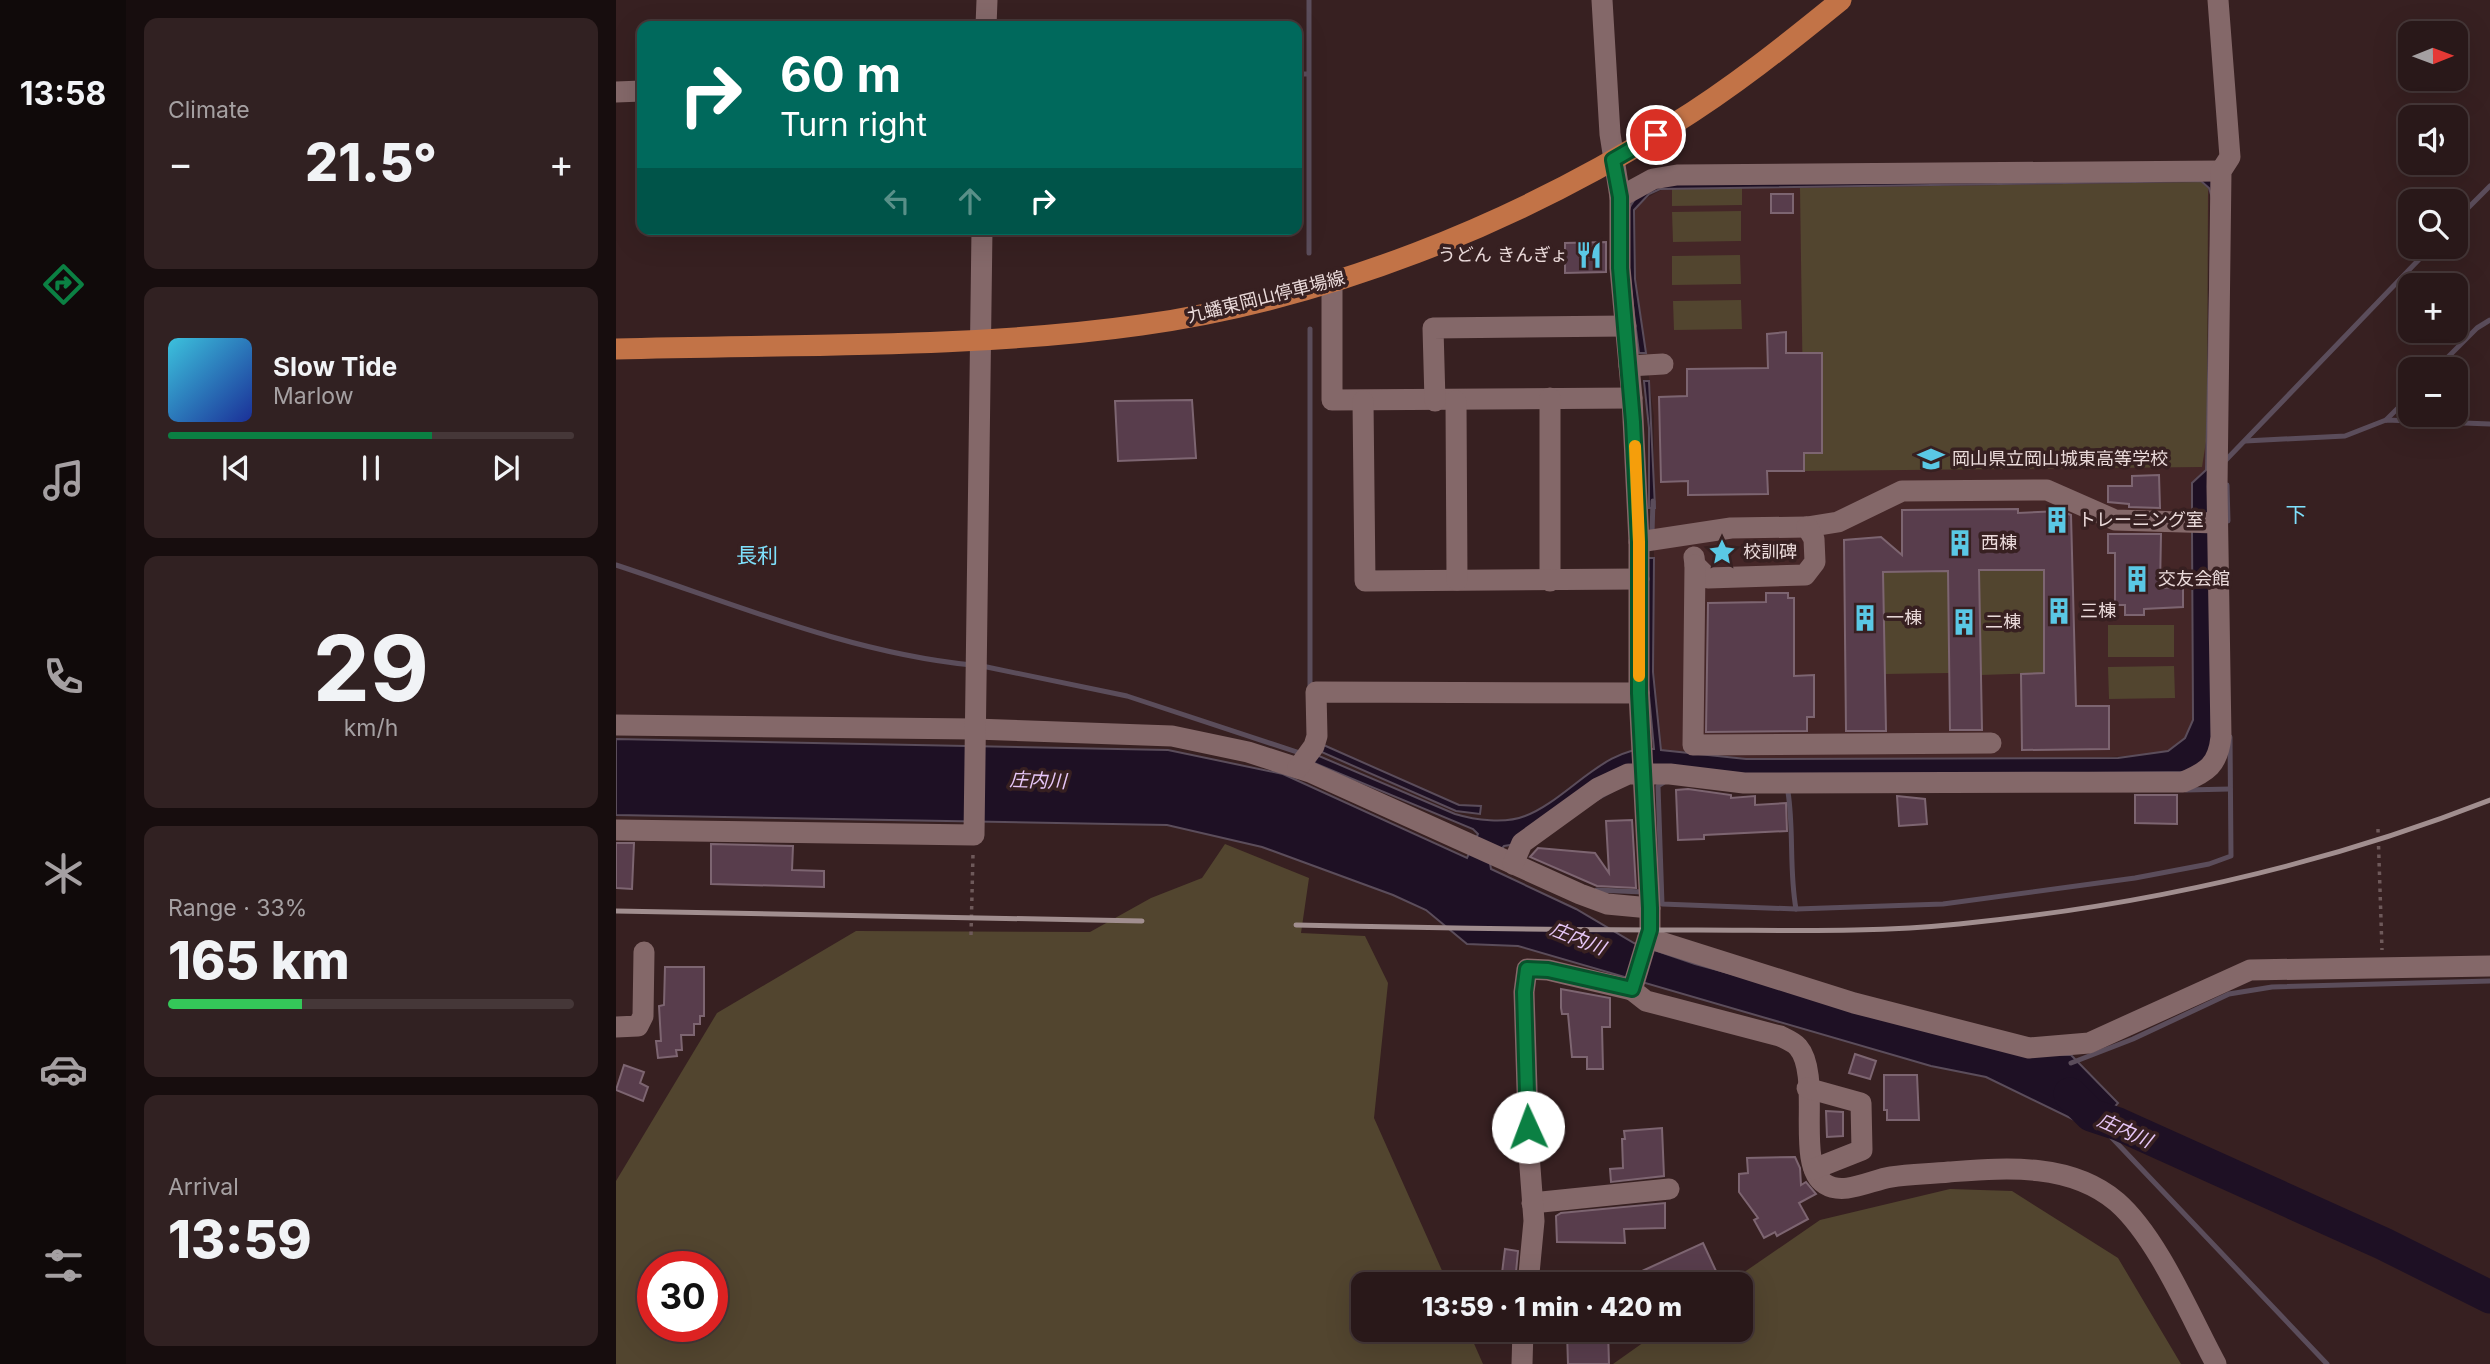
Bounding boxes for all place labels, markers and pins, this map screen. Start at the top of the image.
pin [1626,105,1686,165]
restaurant icon: うどん きんぎょ [1574,240,1604,270]
place label: うどん きんぎょ [1438,244,1568,265]
school or university icon: 岡山県立岡山城東高等学校 [1916,444,1946,474]
place label: 岡山県立岡山城東高等学校 [1952,448,2168,469]
building icon: トレーニング室 [2042,505,2072,535]
place label: トレーニング室 [2078,509,2204,530]
building icon: 西棟 [1945,528,1975,558]
place label: 西棟 [1981,532,2017,553]
place icon: 校訓碑 [1707,537,1737,567]
place label: 校訓碑 [1743,541,1797,562]
building icon: 交友会館 [2122,564,2152,594]
place label: 交友会館 [2158,568,2230,589]
building icon: 三棟 [2044,596,2074,626]
place label: 三棟 [2080,600,2116,621]
building icon: 一棟 [1850,603,1880,633]
place label: 一棟 [1886,607,1922,628]
building icon: 二棟 [1949,607,1979,637]
place label: 二棟 [1985,611,2021,632]

